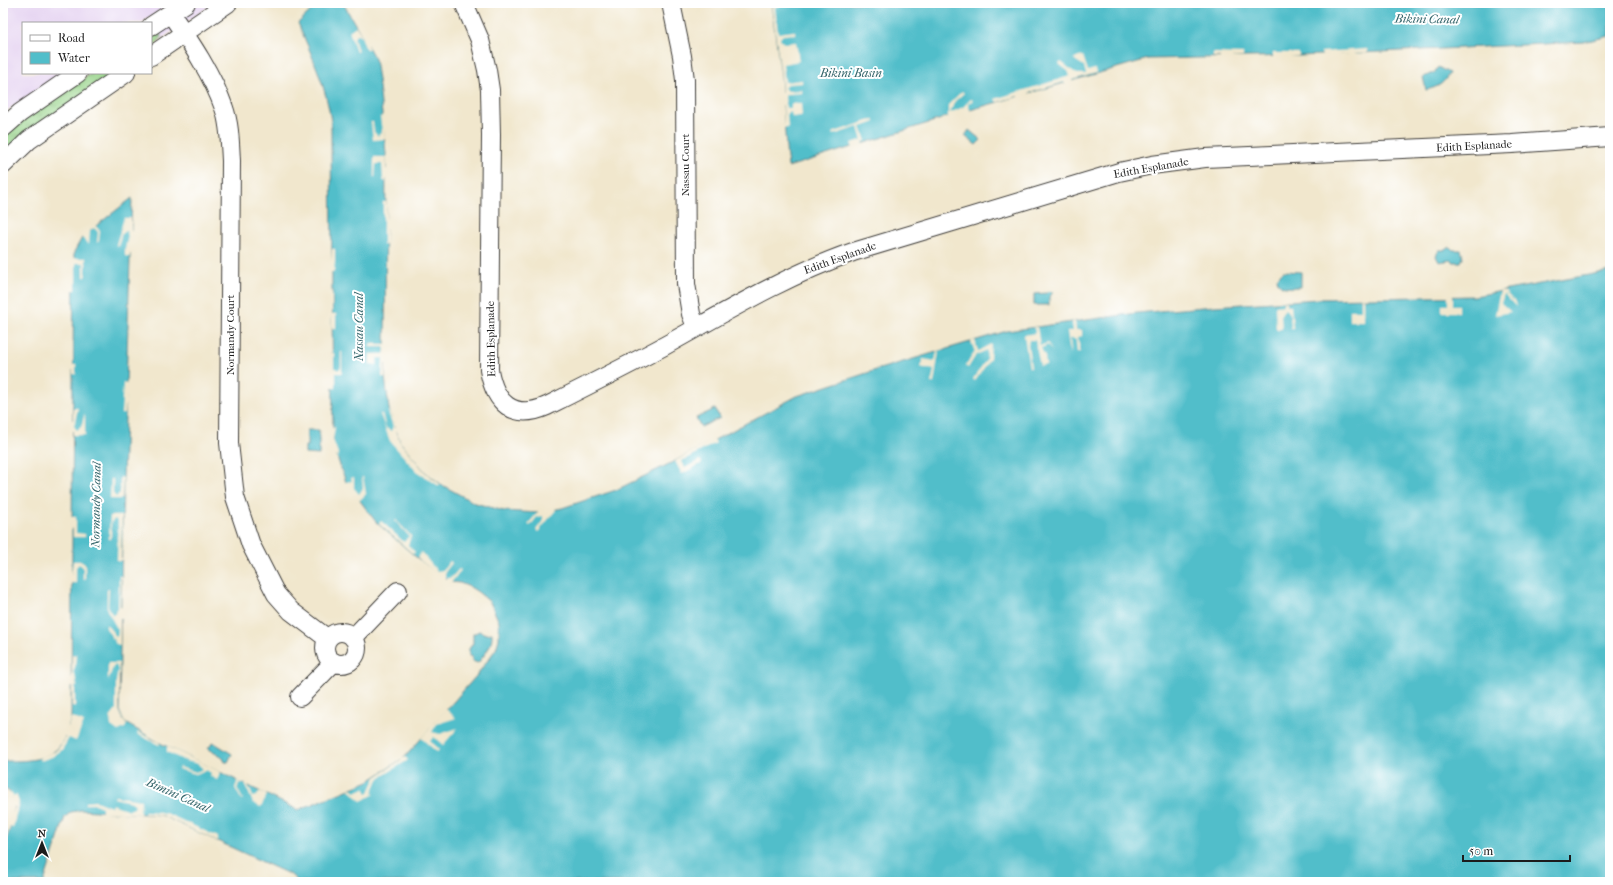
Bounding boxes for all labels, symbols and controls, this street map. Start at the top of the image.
water label: Bikini Canal [1394,11,1461,27]
legend [22,22,152,74]
text: Road [58,31,85,45]
text: Water [57,51,91,65]
water label: Bikini Basin [819,66,882,80]
street label: Nassau Court [679,134,692,196]
street label: Edith Esplanade [1436,137,1513,154]
street label: Edith Esplanade [1112,155,1190,181]
street label: Edith Esplanade [802,239,878,277]
water label: Nassau Canal [352,291,366,362]
street label: Normandy Court [224,295,237,375]
street label: Edith Esplanade [484,300,498,377]
water label: Normandy Canal [88,460,104,549]
water label: Bimini Canal [143,774,214,816]
north arrow [22,823,62,863]
text: N [38,827,47,840]
scale bar [1463,837,1570,863]
text: 50 m [1469,844,1493,858]

